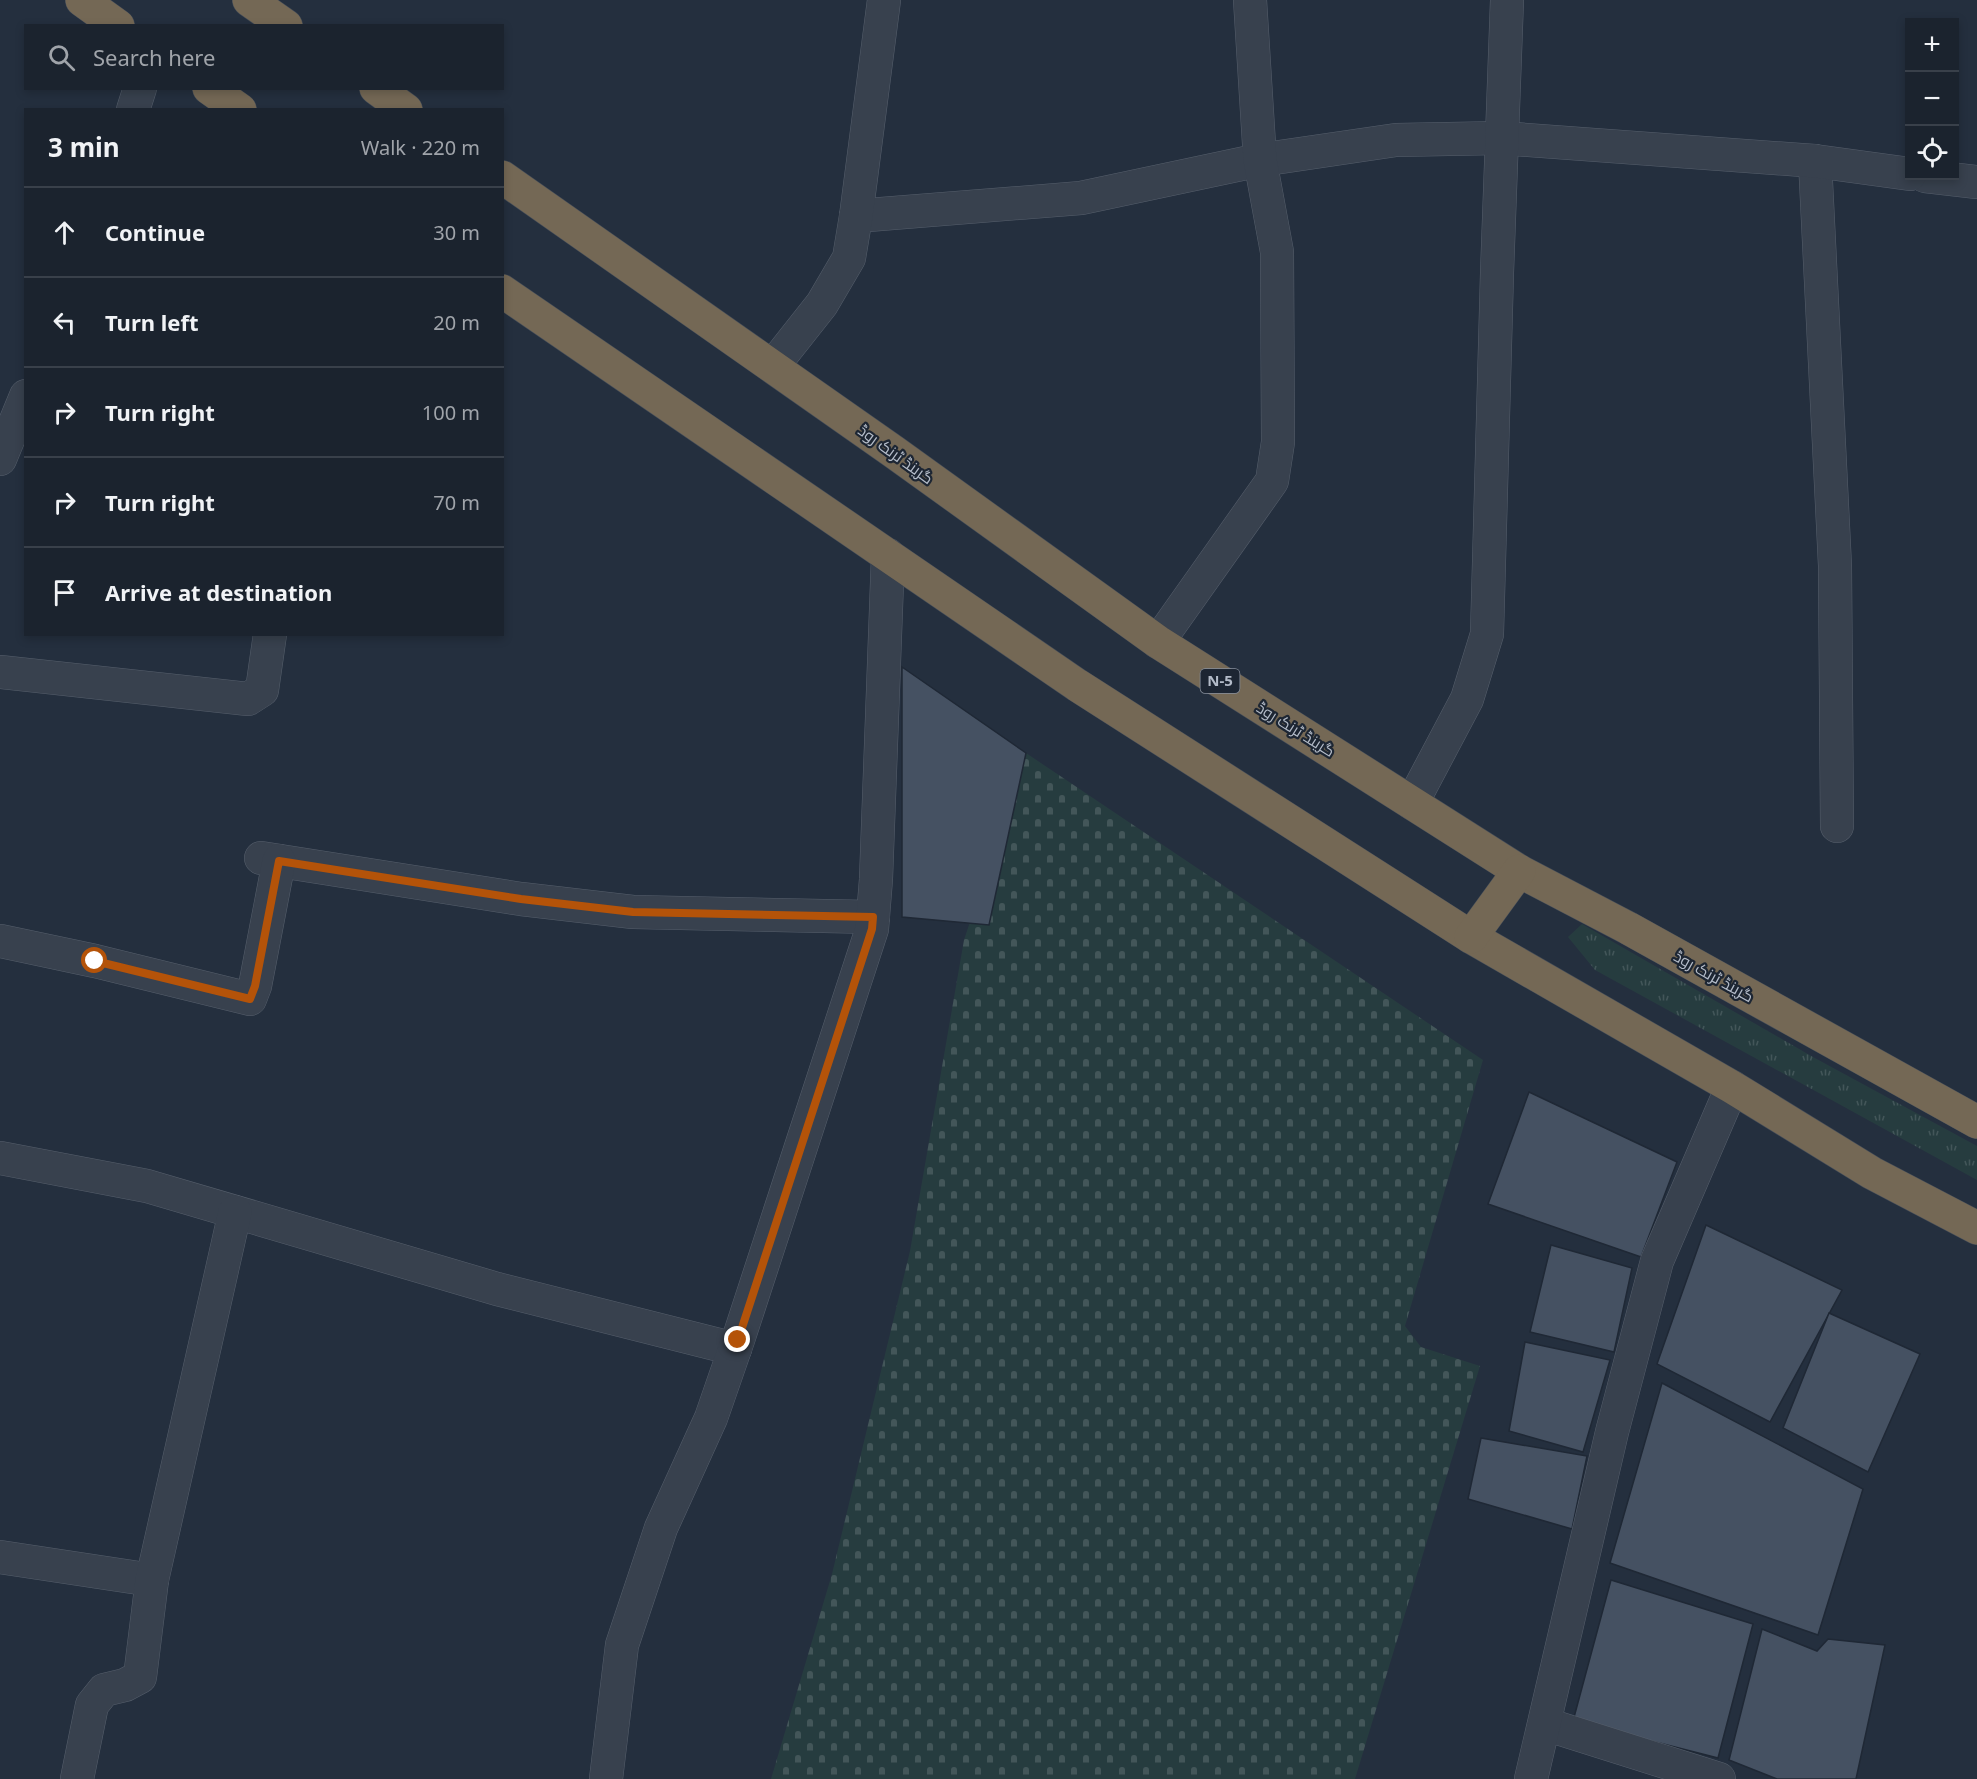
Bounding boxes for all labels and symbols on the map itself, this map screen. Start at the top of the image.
street label: گرینڈ ٹرنک روڈ [854,419,938,489]
road number: N-5 [1200,669,1240,693]
street label: گرینڈ ٹرنک روڈ [1253,696,1339,762]
street label: گرینڈ ٹرنک روڈ [1670,945,1758,1007]
route start [81,947,107,973]
route end [724,1326,750,1352]

